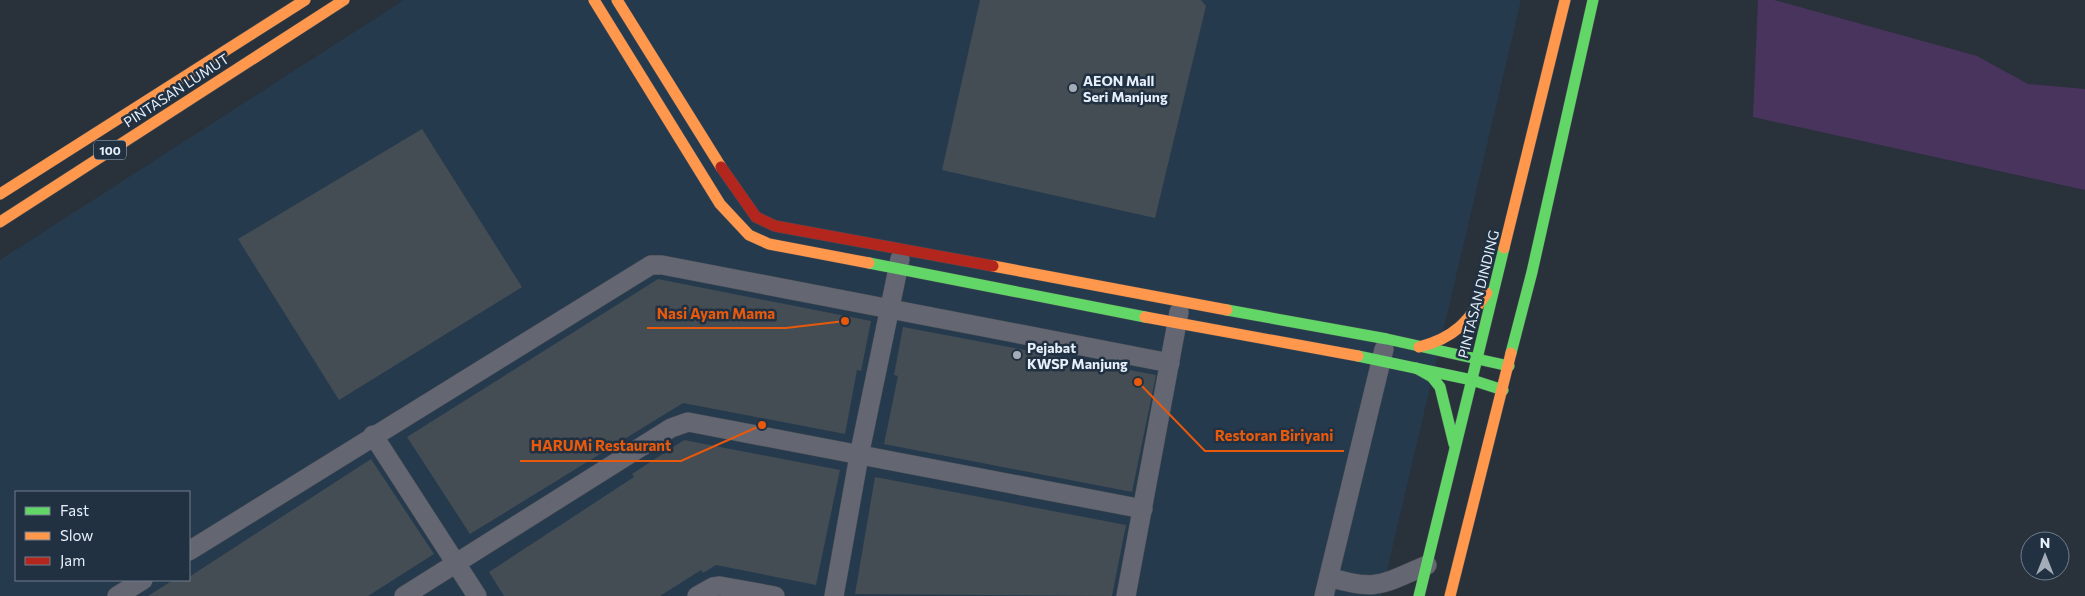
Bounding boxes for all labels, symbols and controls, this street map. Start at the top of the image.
street label: PINTASAN LUMUT [120,50,232,130]
place label: AEON Mall Seri Manjung [1083,72,1168,105]
marker: AEON Mall Seri Manjung [1067,82,1079,94]
road number: 100 [94,140,126,160]
street label: PINTASAN DINDING [1454,228,1502,360]
callout: Nasi Ayam Mama [647,298,786,328]
text: Nasi Ayam Mama [657,304,775,322]
place label: Pejabat KWSP Manjung [1027,339,1128,372]
marker: Pejabat KWSP Manjung [1011,349,1023,361]
callout: Restoran Biriyani [1205,421,1344,451]
text: Restoran Biriyani [1215,426,1333,444]
callout: HARUMi Restaurant [520,431,681,461]
text: HARUMi Restaurant [531,436,671,454]
legend [15,491,190,581]
text: Fast [60,501,89,519]
text: Slow [60,526,93,544]
north arrow [2020,531,2070,581]
text: N [2040,534,2050,551]
text: Jam [60,551,85,569]

